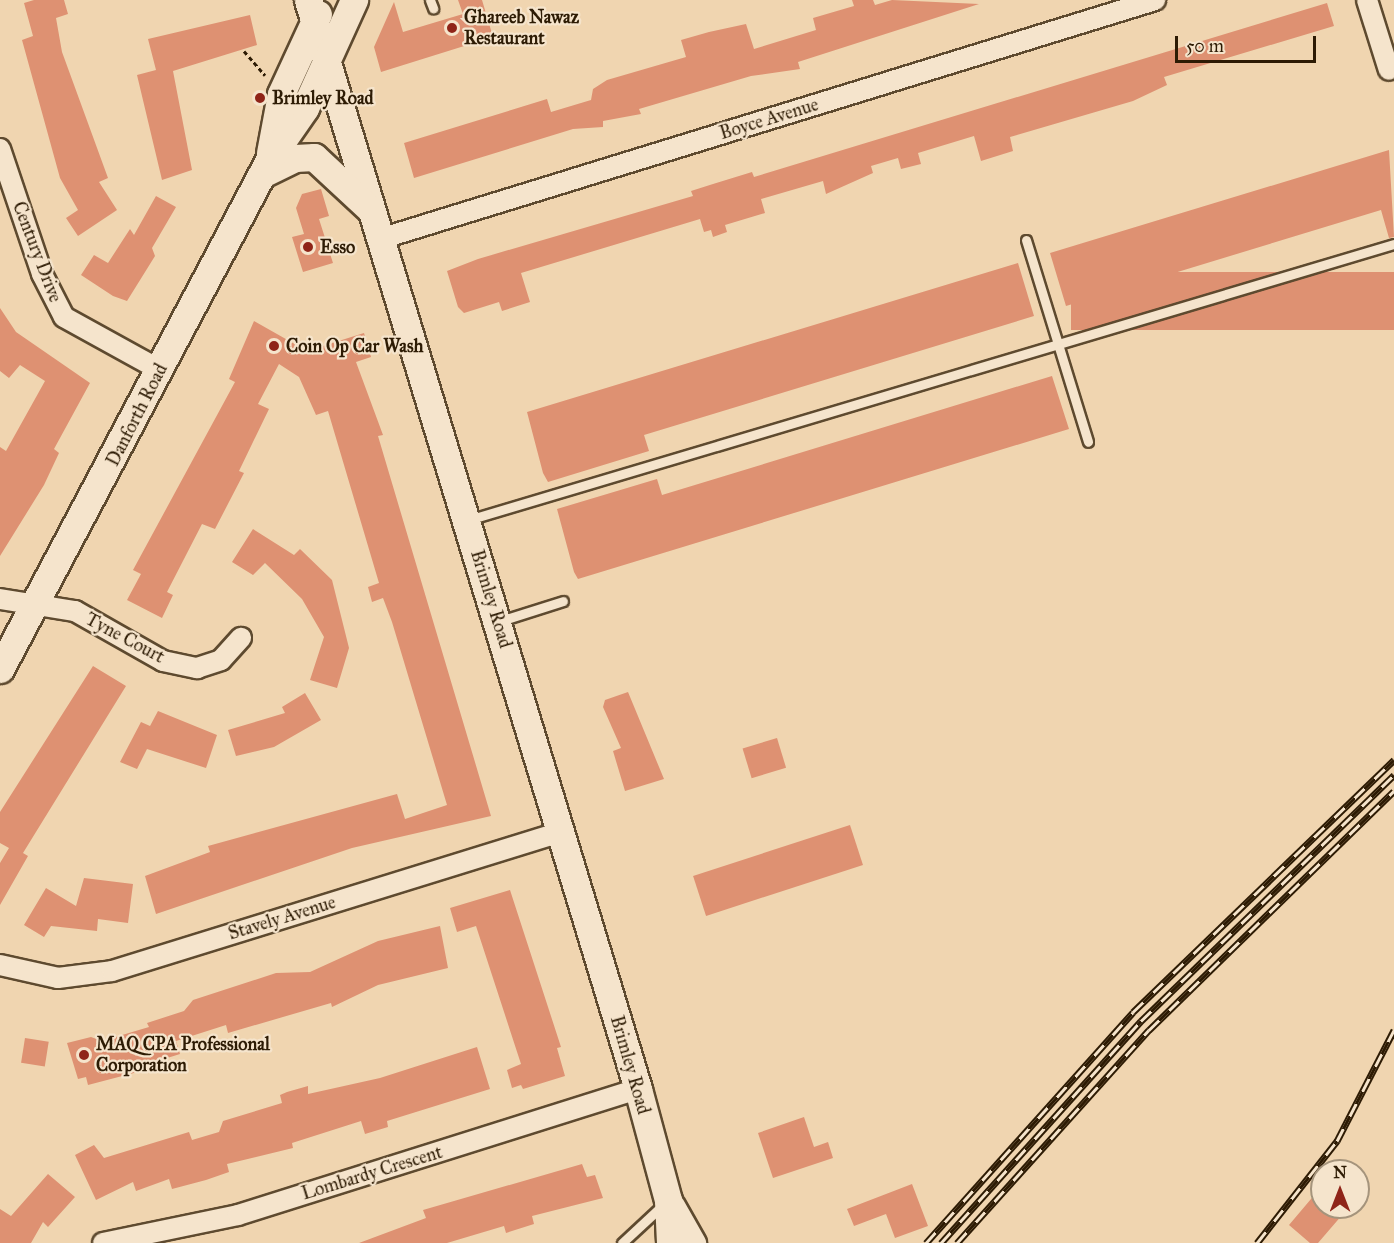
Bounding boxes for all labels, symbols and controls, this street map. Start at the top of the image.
place label: Ghareeb Nawaz Restaurant [464,7,579,50]
marker: Ghareeb Nawaz Restaurant [445,21,459,35]
scale bar [1178,24,1319,62]
text: 50 m [1186,35,1224,57]
place label: Brimley Road [272,87,374,109]
marker: Brimley Road [253,91,267,105]
street label: Boyce Avenue [717,94,821,144]
street label: Century Drive [8,199,66,305]
place label: Esso [320,236,355,258]
marker: Esso [301,240,315,254]
place label: Coin Op Car Wash [286,335,424,357]
marker: Coin Op Car Wash [267,339,281,353]
street label: Danforth Road [102,360,172,470]
street label: Brimley Road [466,547,516,651]
street label: Tyne Court [82,608,168,668]
street label: Stavely Avenue [226,891,338,945]
street label: Brimley Road [606,1013,654,1117]
place label: MAQ CPA Professional Corporation [96,1034,270,1076]
marker: MAQ CPA Professional Corporation [77,1048,91,1062]
street label: Lombardy Crescent [299,1141,445,1205]
north arrow [1310,1159,1370,1219]
text: N [1333,1163,1347,1182]

